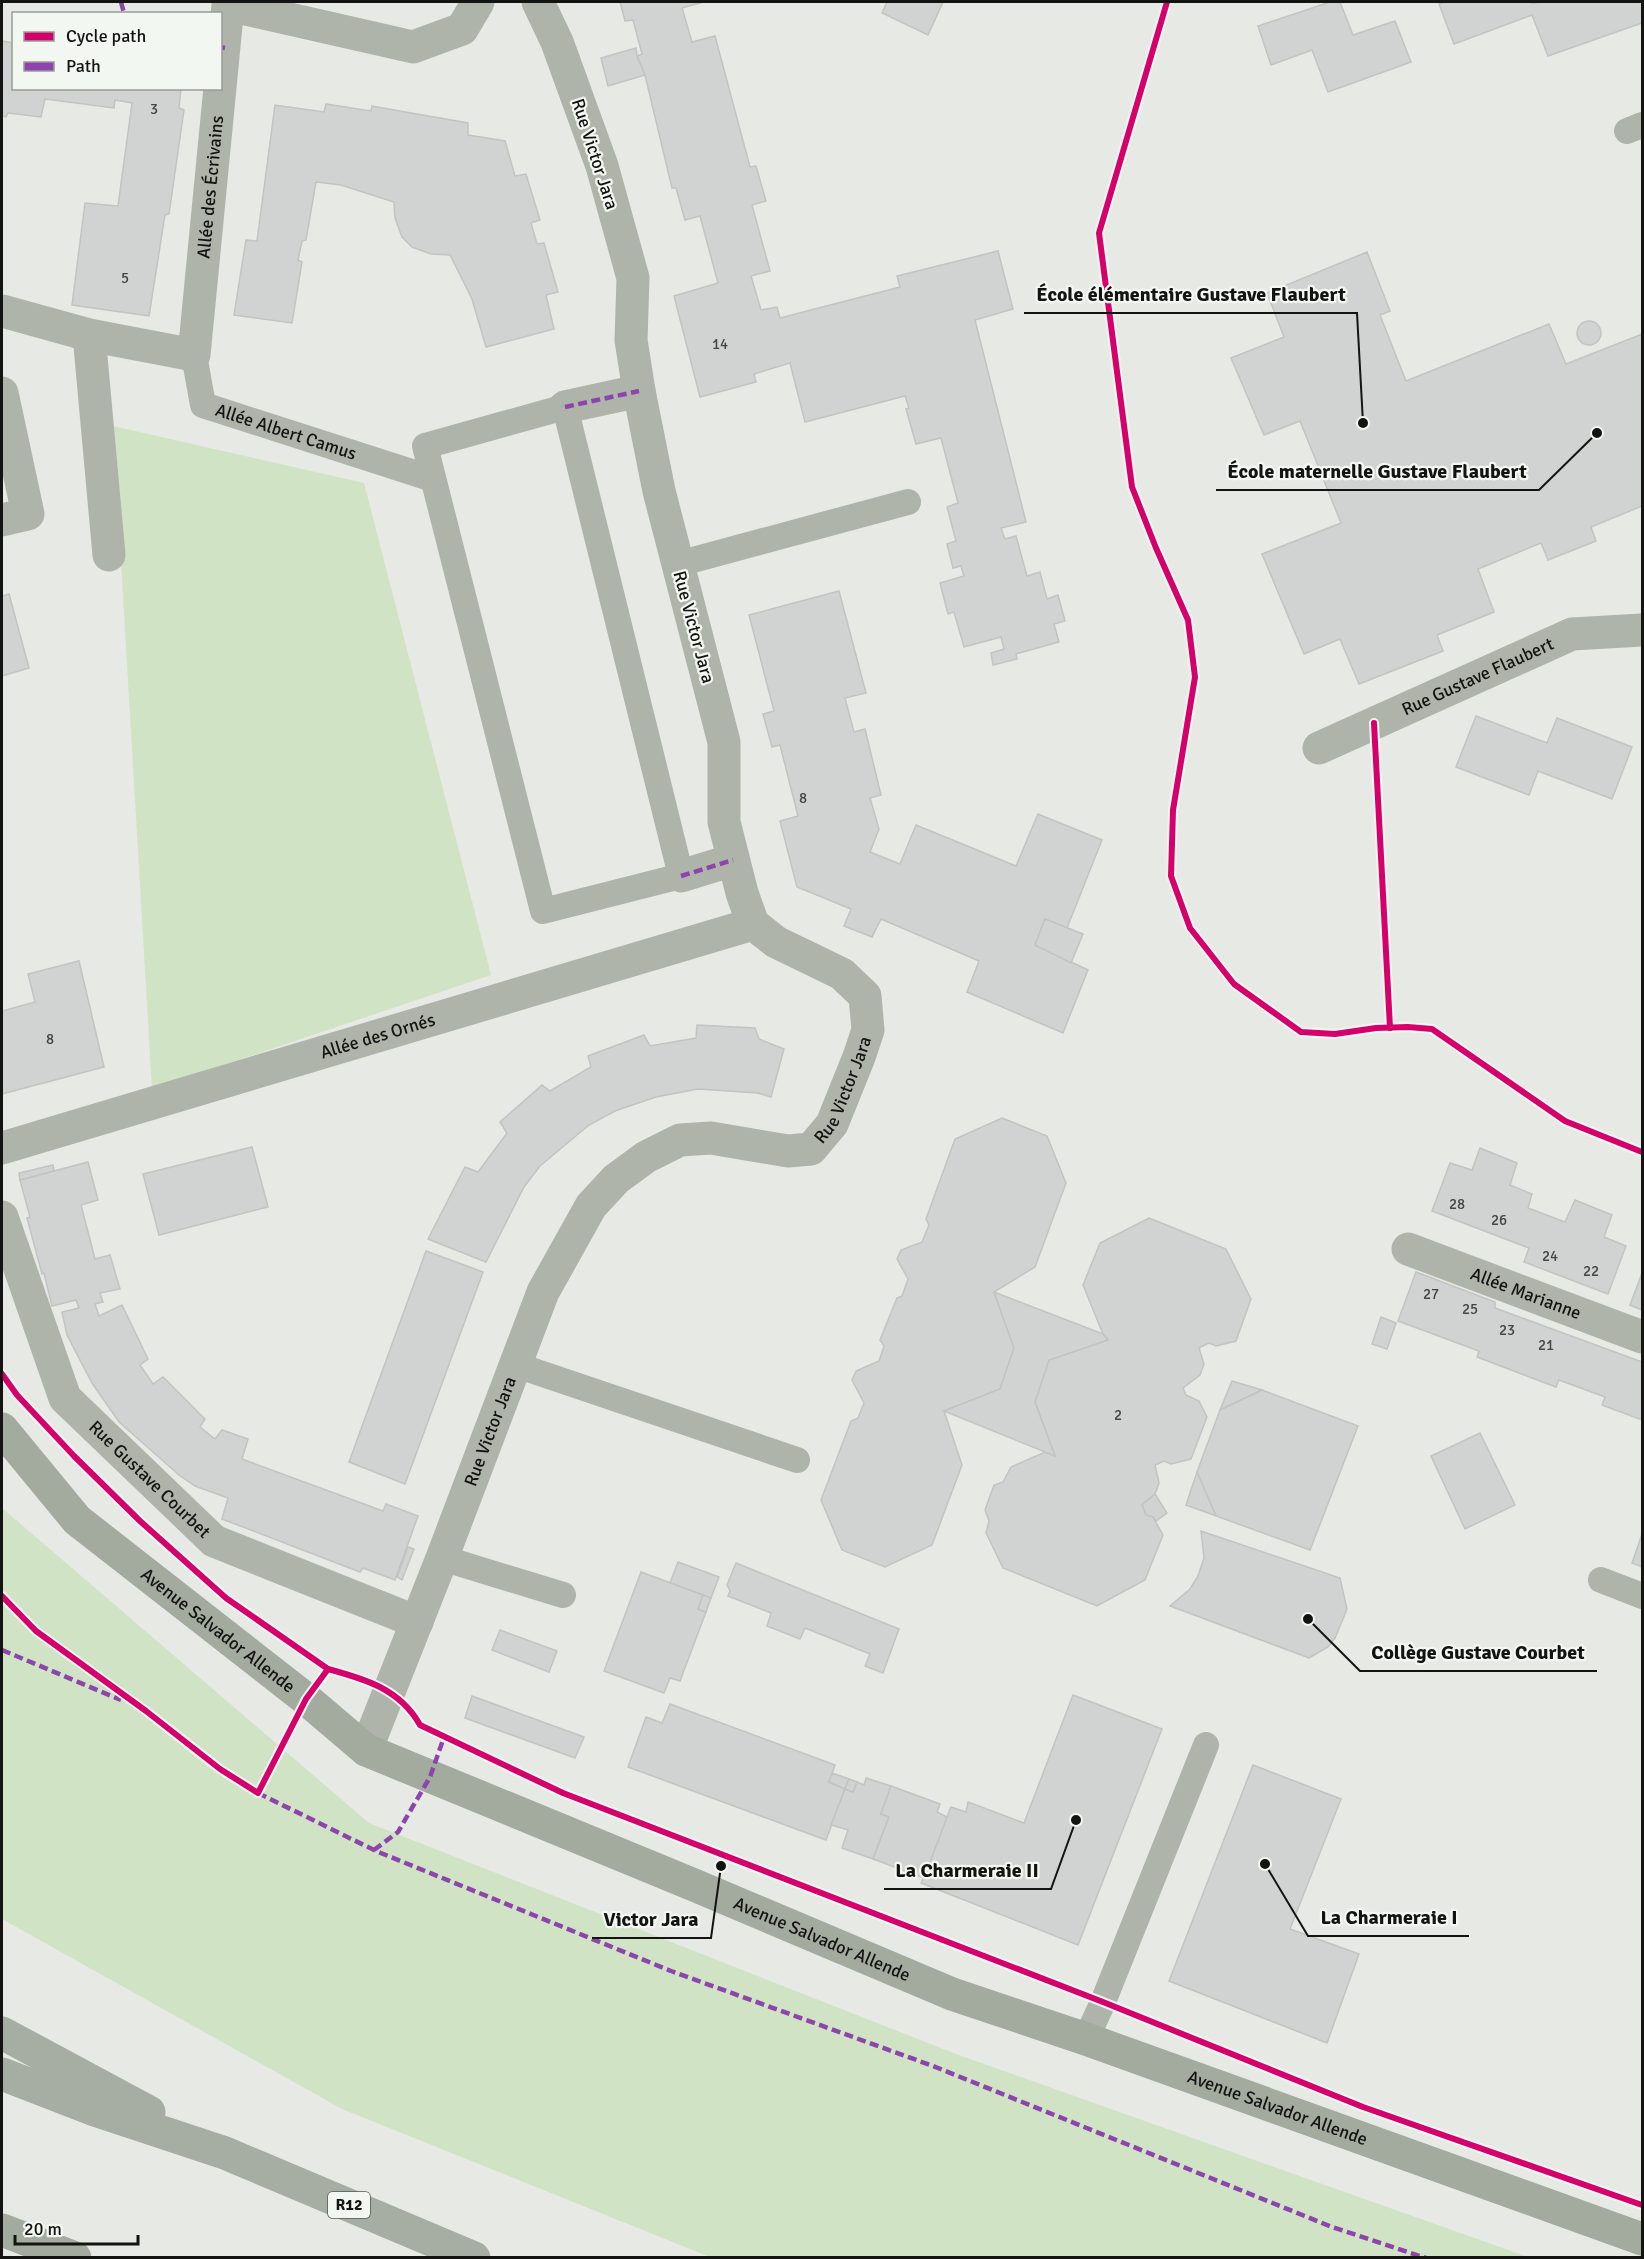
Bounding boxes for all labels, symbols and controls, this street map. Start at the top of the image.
legend [12,12,222,90]
text: Cycle path [66,25,146,47]
text: Path [66,55,101,77]
street label: Rue Victor Jara [567,96,623,212]
house number: 3 [150,100,158,118]
street label: Allée des Écrivains [192,114,228,259]
house number: 5 [121,269,129,287]
callout: École élémentaire Gustave Flaubert [1024,275,1357,313]
text: École élémentaire Gustave Flaubert [1036,282,1346,307]
house number: 14 [712,335,728,353]
street label: Allée Albert Camus [213,399,359,465]
callout: École maternelle Gustave Flaubert [1216,452,1539,490]
text: École maternelle Gustave Flaubert [1227,459,1527,484]
street label: Rue Victor Jara [668,568,720,686]
street label: Rue Gustave Flaubert [1398,633,1557,720]
house number: 8 [799,789,807,807]
street label: Allée des Ornés [318,1008,438,1063]
house number: 8 [46,1030,54,1048]
street label: Rue Victor Jara [809,1034,876,1148]
house number: 28 [1449,1195,1465,1213]
house number: 26 [1491,1211,1507,1229]
house number: 24 [1542,1247,1558,1265]
house number: 22 [1583,1262,1599,1280]
street label: Allée Marianne [1468,1263,1584,1324]
house number: 27 [1423,1285,1439,1303]
house number: 25 [1462,1300,1478,1318]
house number: 23 [1499,1321,1515,1339]
house number: 21 [1538,1336,1554,1354]
street label: Rue Victor Jara [459,1373,521,1489]
house number: 2 [1114,1406,1122,1424]
street label: Rue Gustave Courbet [84,1416,215,1543]
street label: Avenue Salvador Allende [137,1563,300,1697]
callout: Collège Gustave Courbet [1360,1633,1597,1671]
text: Collège Gustave Courbet [1371,1640,1585,1665]
callout: La Charmeraie II [884,1851,1051,1889]
text: La Charmeraie II [895,1858,1039,1883]
street label: Avenue Salvador Allende [730,1892,914,1986]
callout: La Charmeraie I [1308,1898,1469,1936]
callout: Victor Jara [592,1900,711,1938]
text: La Charmeraie I [1320,1905,1458,1930]
text: Victor Jara [604,1907,698,1932]
street label: Avenue Salvador Allende [1185,2065,1371,2150]
road number: R12 [328,2192,370,2218]
scale bar [15,2208,138,2246]
text: 20 m [24,2218,62,2240]

